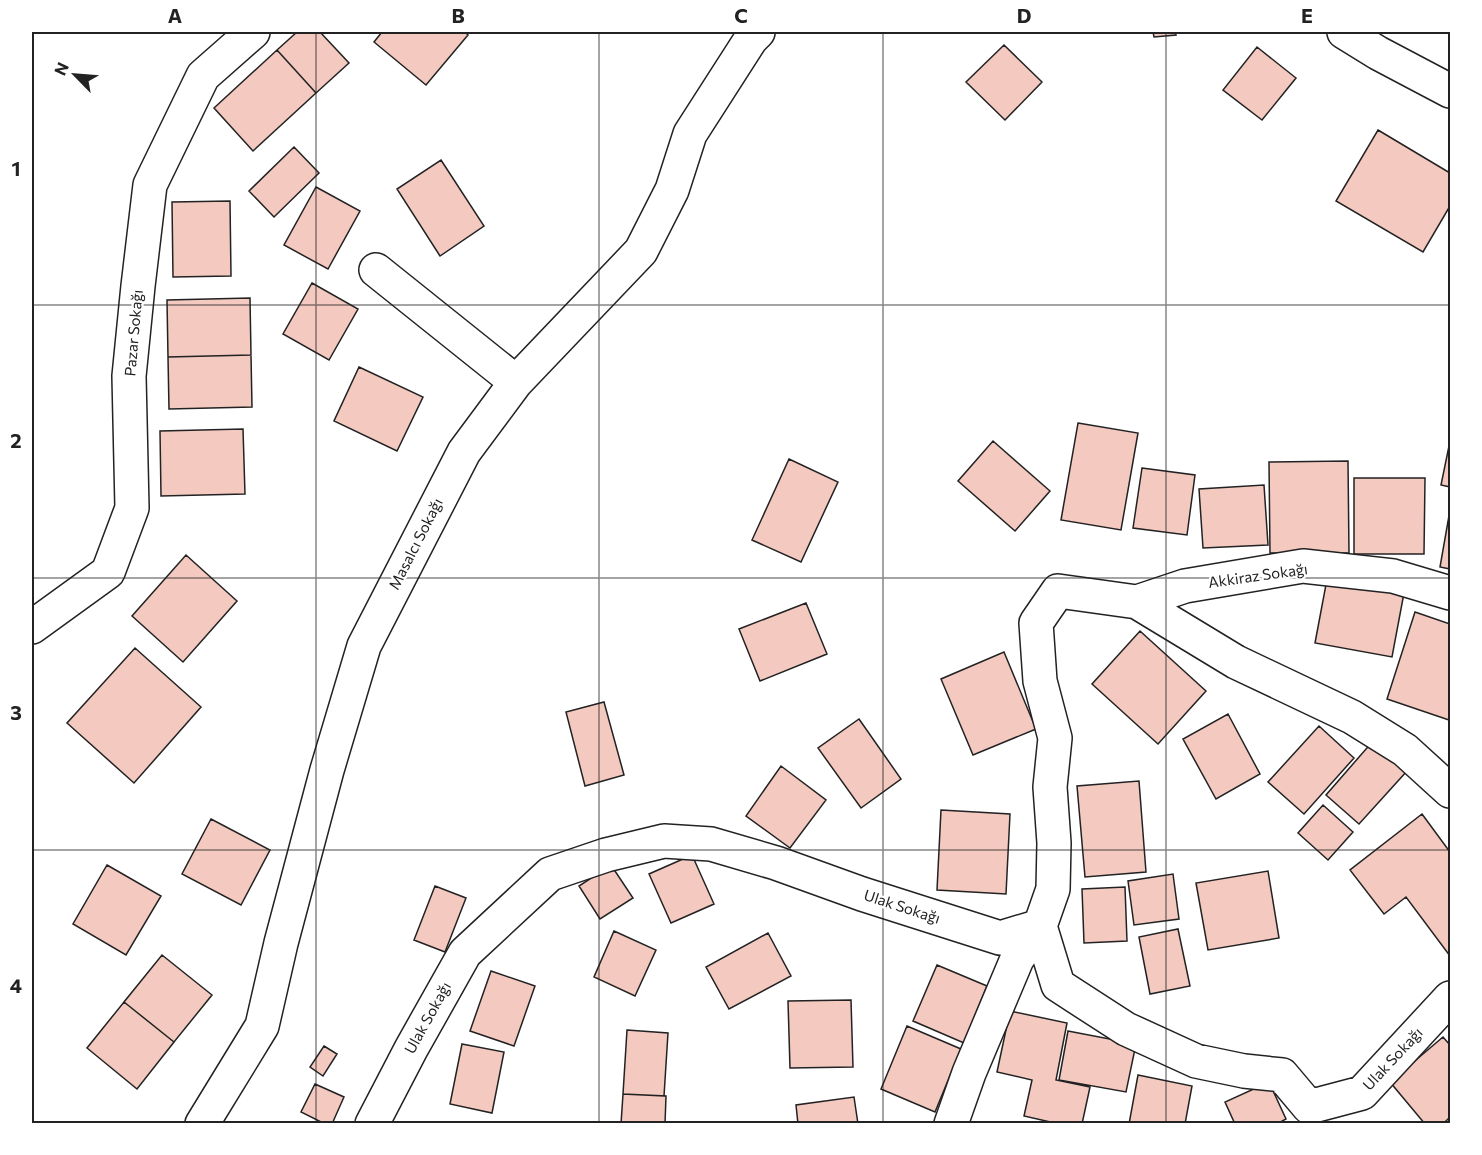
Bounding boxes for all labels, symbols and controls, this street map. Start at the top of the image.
text: A [168,3,182,27]
text: B [451,3,465,27]
text: C [734,3,748,27]
text: D [1017,3,1031,27]
text: E [1301,3,1313,27]
north arrow [45,45,105,105]
text: N [50,59,72,78]
text: 1 [11,156,21,180]
street label: Pazar Sokağı [120,289,146,377]
text: 2 [10,428,22,452]
street label: Masalcı Sokağı [384,495,446,592]
street label: Akkiraz Sokağı [1207,559,1309,591]
text: 3 [10,700,22,724]
street label: Ulak Sokağı [862,885,943,927]
text: 4 [10,973,22,997]
street label: Ulak Sokağı [400,978,454,1057]
street label: Ulak Sokağı [1359,1023,1426,1093]

